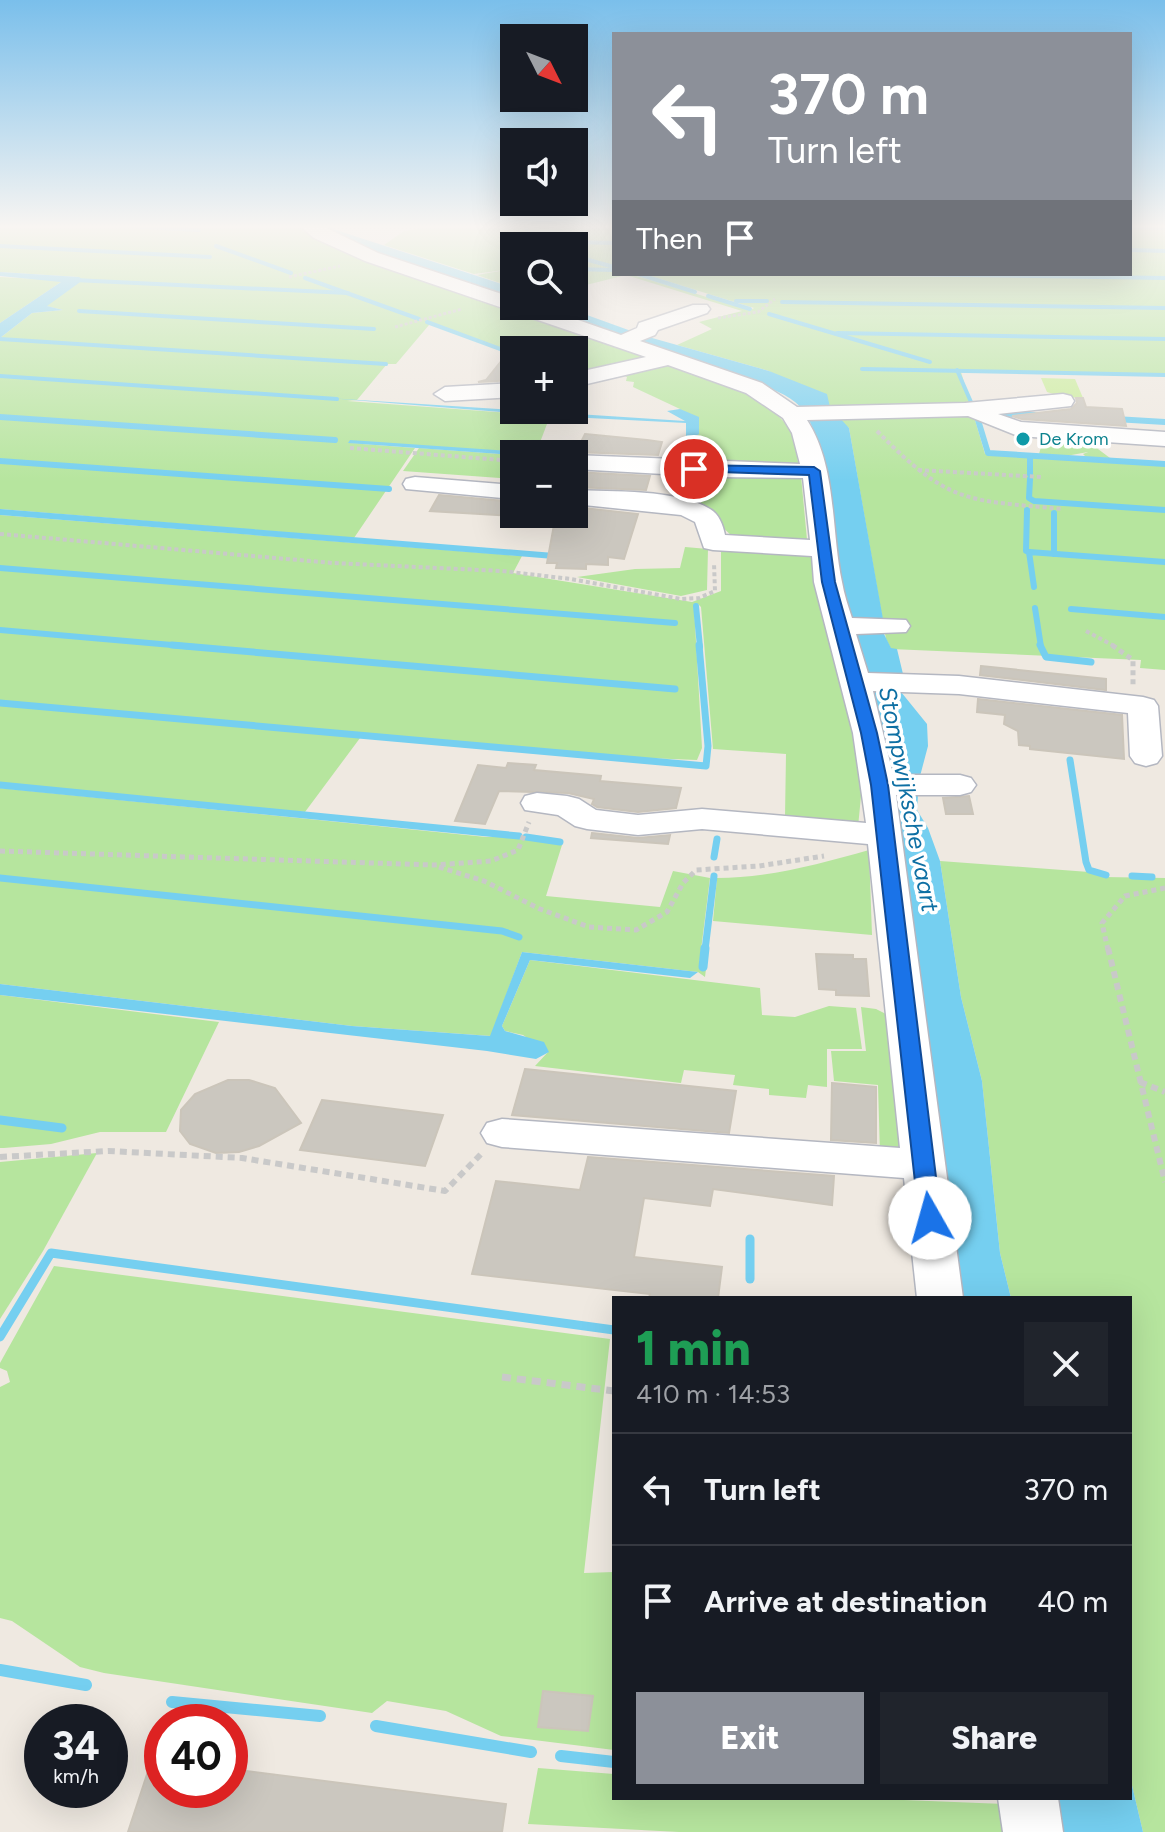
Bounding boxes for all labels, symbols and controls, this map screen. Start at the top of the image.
north arrow [500,24,588,112]
map controls [500,24,588,528]
text: 370 m [768,61,929,128]
icon: left [636,64,740,168]
button: sound [500,128,588,216]
text: Turn left [768,129,902,172]
icon: arrive [718,216,762,260]
text: Then [636,220,702,257]
button: search [500,232,588,320]
button: + [500,336,588,424]
place label: De Krom [1039,428,1108,450]
marker: De Krom [1014,430,1032,448]
pin [660,435,728,503]
button: − [500,440,588,528]
icon: arrive [672,447,716,491]
water label: Stompwijksche vaart [873,684,945,915]
position arrow [888,1176,972,1260]
text: 1 min [636,1319,751,1377]
button: close [1024,1322,1108,1406]
text: 410 m · 14:53 [636,1378,790,1410]
icon: left [636,1467,680,1511]
text: Turn left [704,1471,821,1508]
text: 370 m [1023,1471,1108,1508]
icon: arrive [636,1579,680,1623]
text: Arrive at destination [704,1583,987,1620]
text: 40 m [1037,1583,1108,1620]
button: Exit [636,1692,864,1784]
button: Share [880,1692,1108,1784]
speed limit sign: 40 [144,1704,248,1808]
text: 34 [52,1722,100,1770]
text: km/h [53,1764,99,1788]

